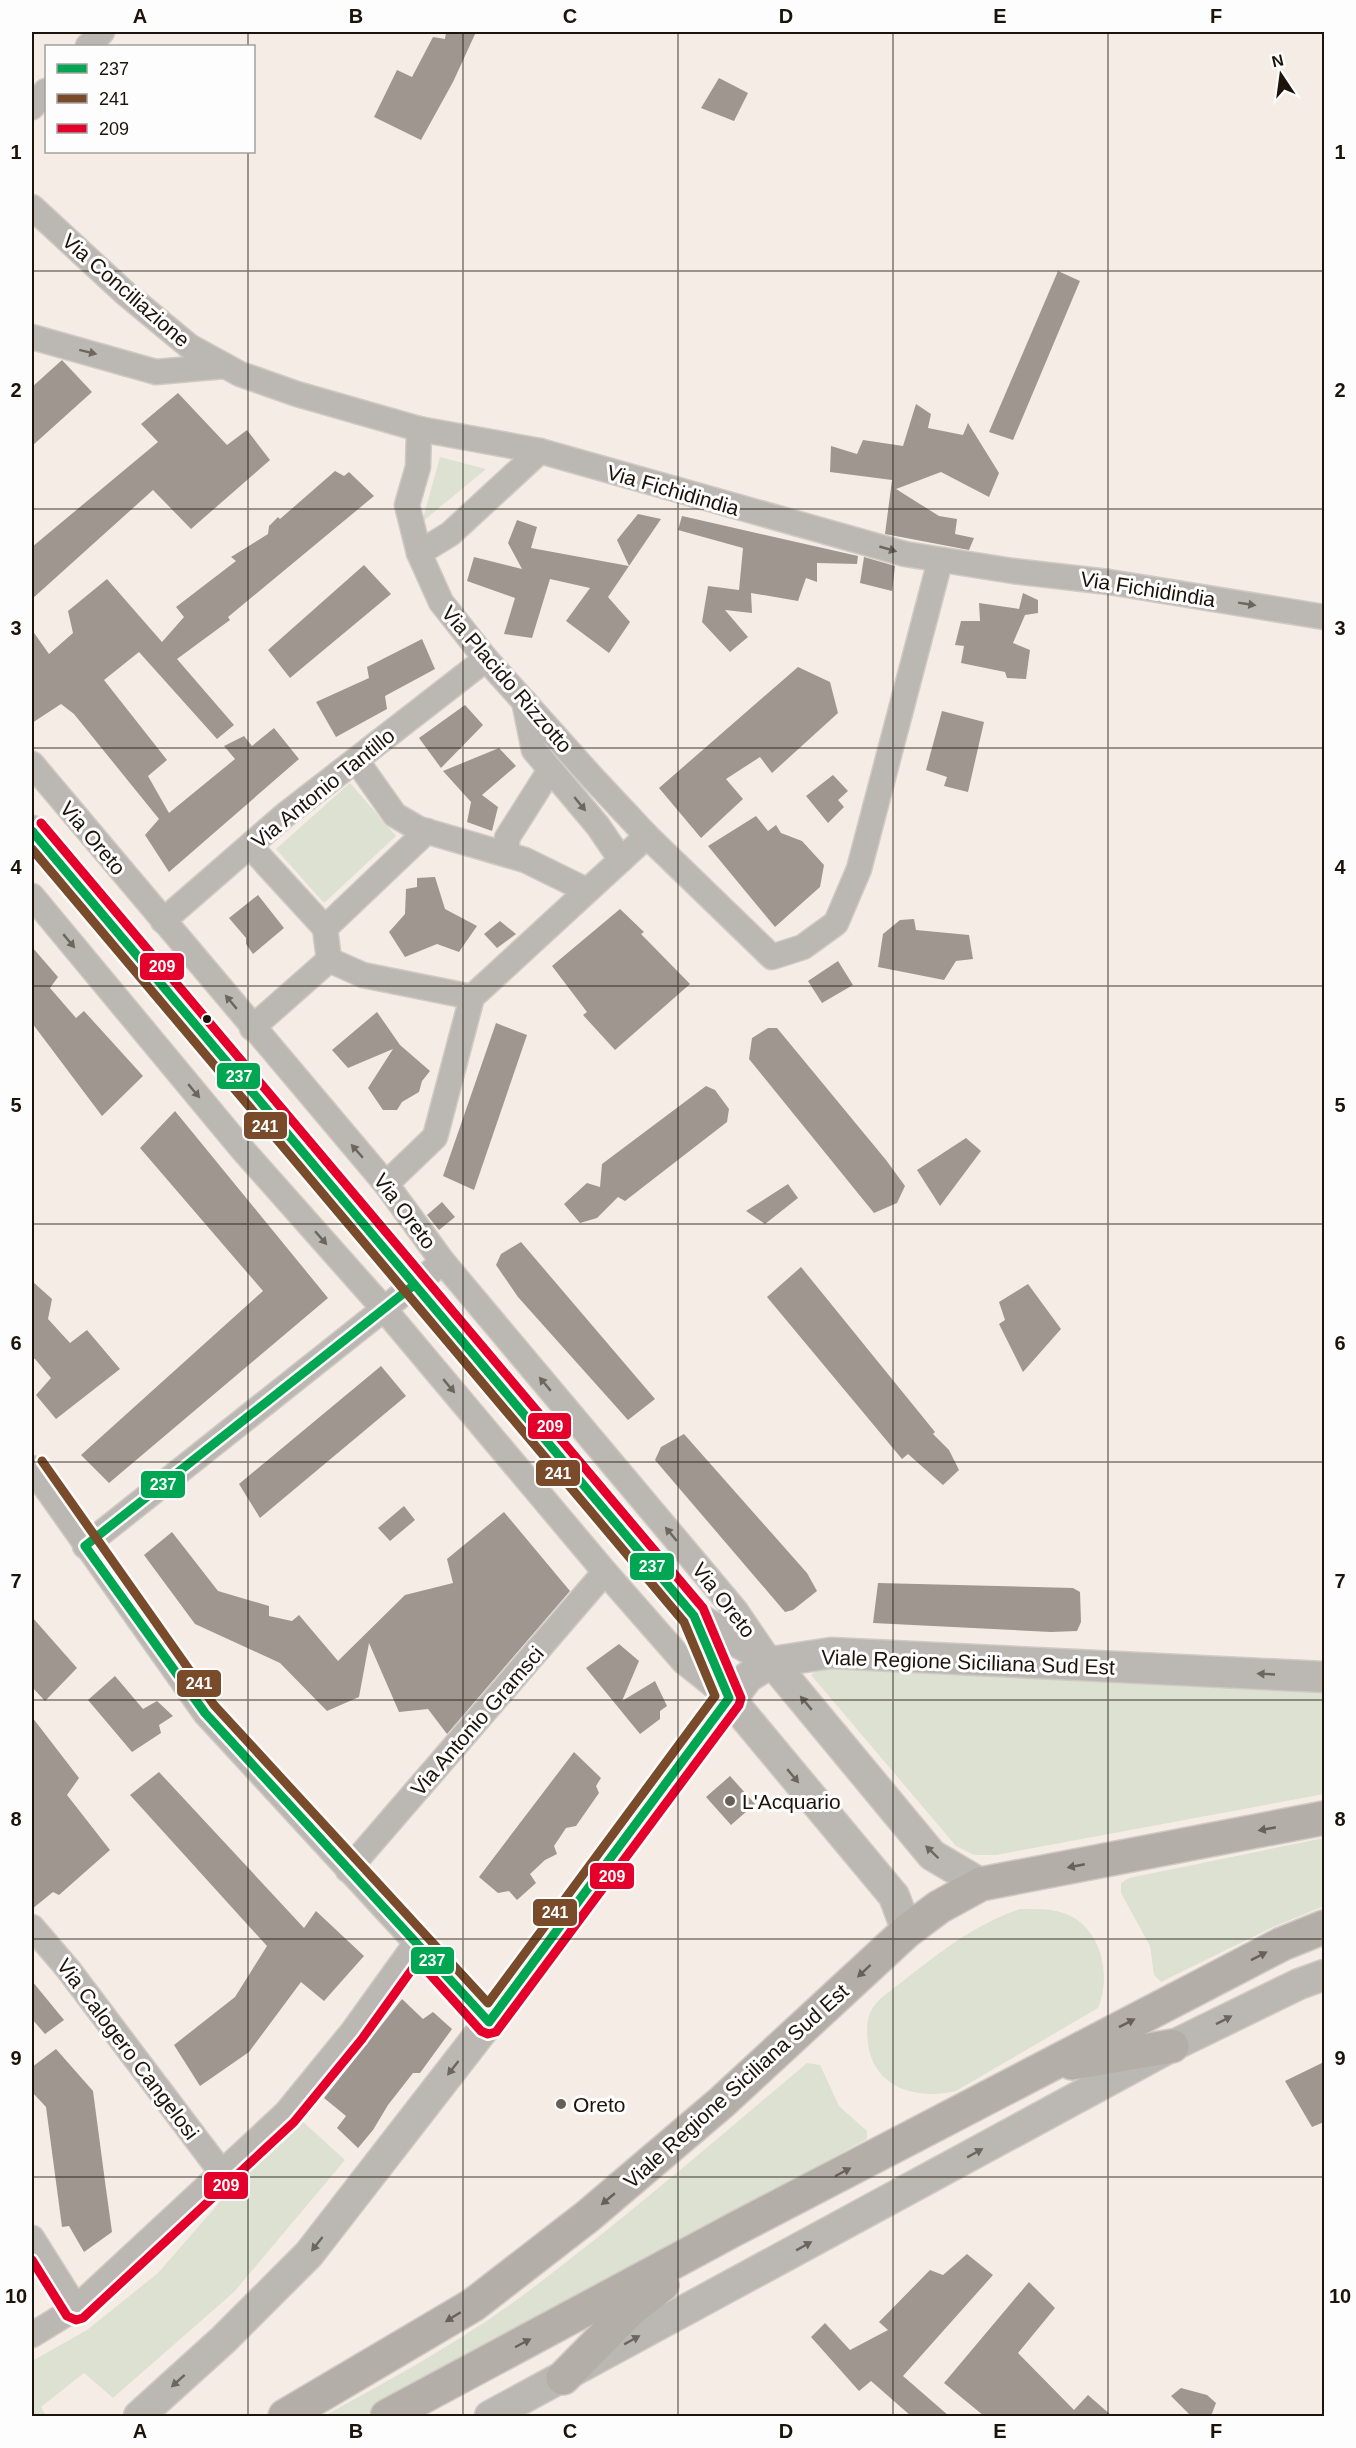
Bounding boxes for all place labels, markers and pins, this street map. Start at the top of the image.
unlabelled marker [201,1013,213,1025]
place label: L'Acquario [742,1790,841,1813]
marker: L'Acquario [723,1794,737,1808]
place label: Oreto [573,2093,626,2116]
marker: Oreto [554,2097,568,2111]

